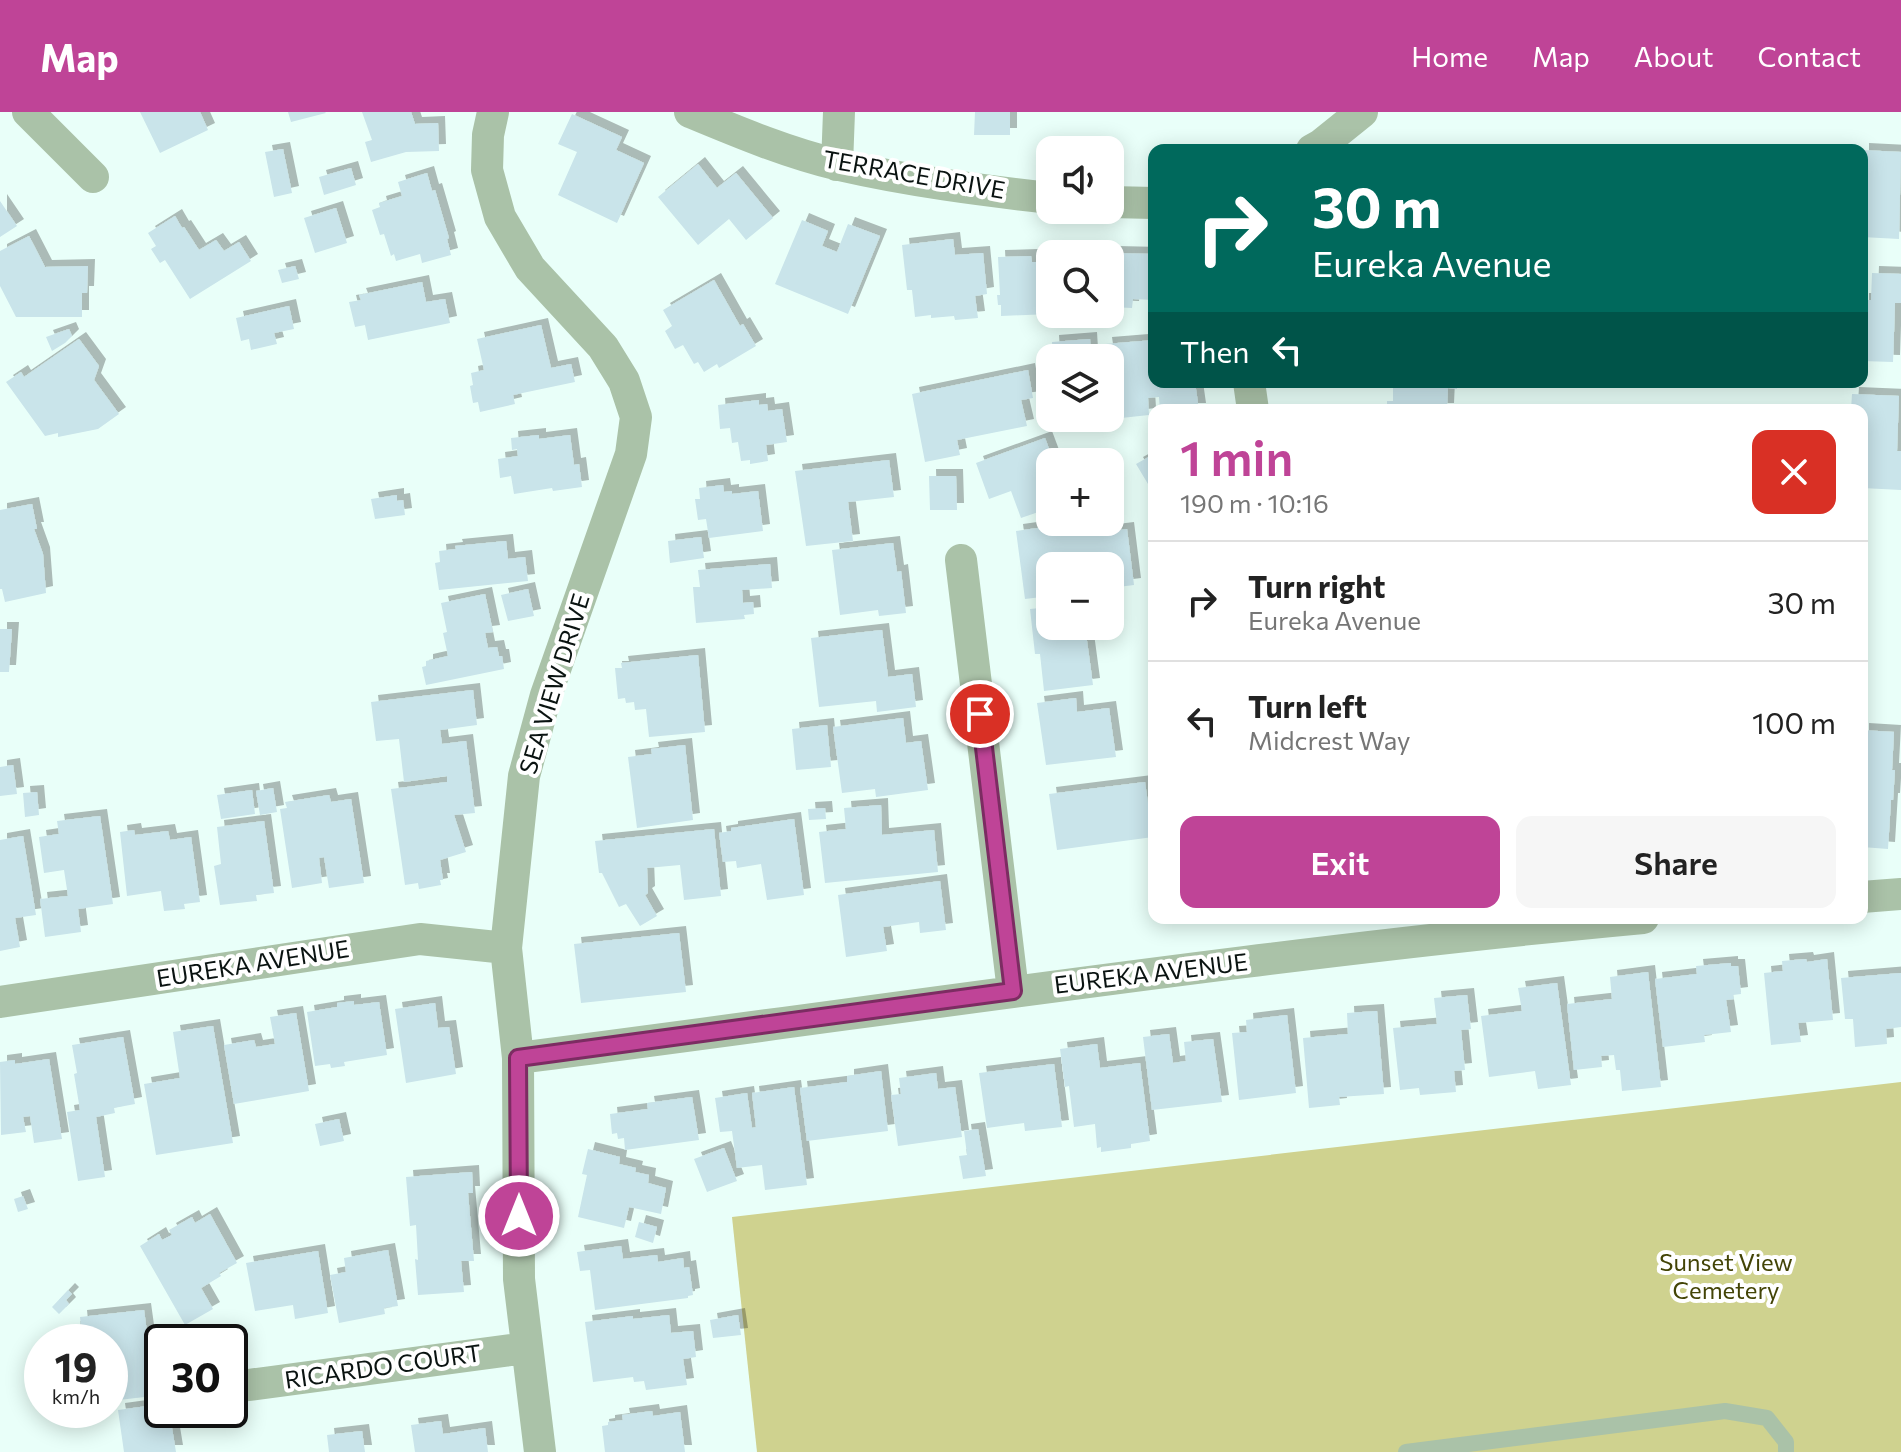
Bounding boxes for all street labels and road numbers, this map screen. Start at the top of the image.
street label: TERRACE DRIVE [821,143,1007,204]
street label: SEA VIEW DRIVE [512,590,595,777]
street label: EUREKA AVENUE [154,933,351,992]
street label: EUREKA AVENUE [1052,946,1249,999]
street label: RICARDO COURT [283,1337,483,1394]

